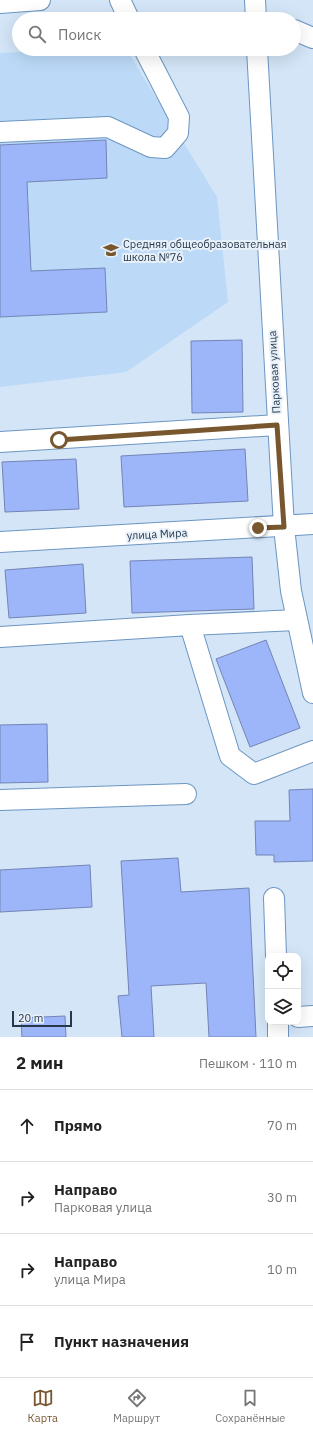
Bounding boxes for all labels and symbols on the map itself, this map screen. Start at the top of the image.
place label: Средняя общеобразовательная школа №76 [123,237,287,264]
school or university icon: Средняя общеобразовательная школа №76 [102,241,120,259]
street label: Парковая улица [265,330,283,414]
route start [50,431,68,449]
route end [249,519,267,537]
street label: улица Мира [126,525,188,543]
scale bar [12,1009,72,1028]

